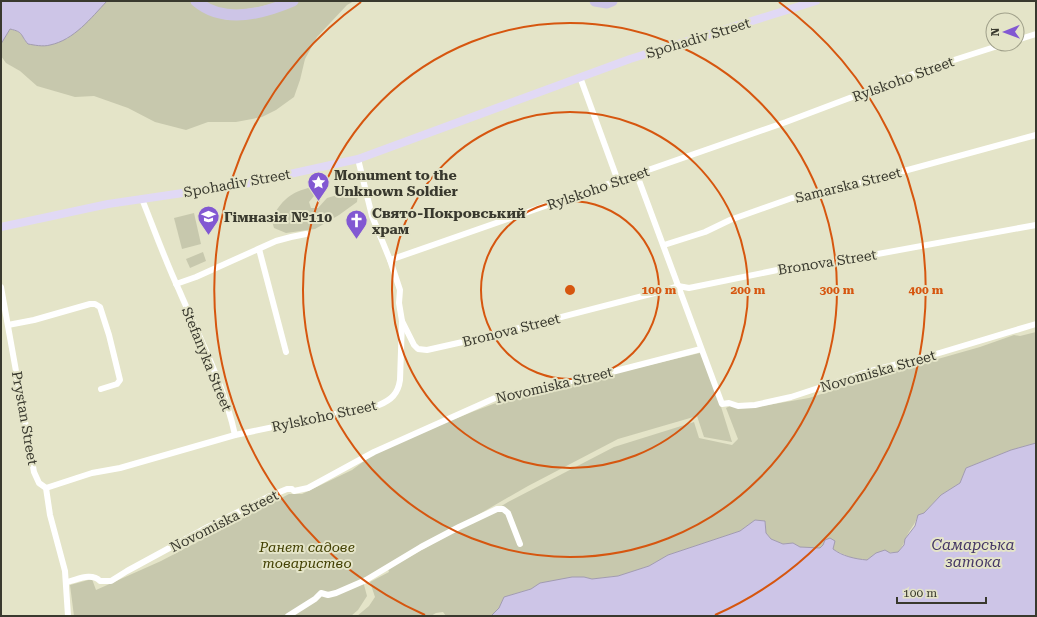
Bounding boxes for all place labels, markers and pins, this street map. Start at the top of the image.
place label: Monument to the Unknown Soldier [334,167,459,199]
place icon: Monument to the Unknown Soldier [306,170,332,203]
school or university icon: Гімназія №110 [195,204,221,237]
place label: Свято-Покровський храм [372,205,526,237]
church icon: Свято-Покровський храм [344,208,370,241]
place label: Гімназія №110 [224,209,332,225]
centre of rings [563,283,577,297]

